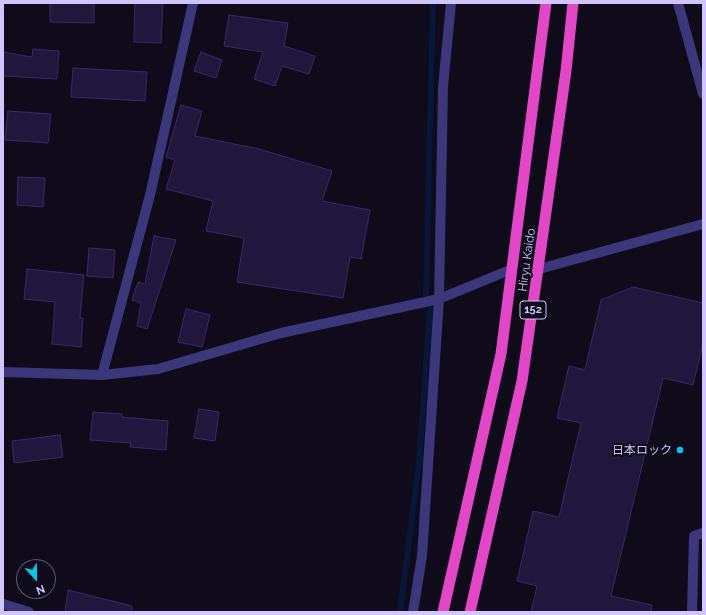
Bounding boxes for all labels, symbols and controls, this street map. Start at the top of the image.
street label: Hiryu Kaido [515,227,539,293]
road number: 152 [520,301,546,319]
place label: 日本ロック [612,443,672,457]
marker: 日本ロック [675,445,685,455]
north arrow [16,559,56,599]
text: N [34,582,47,597]

